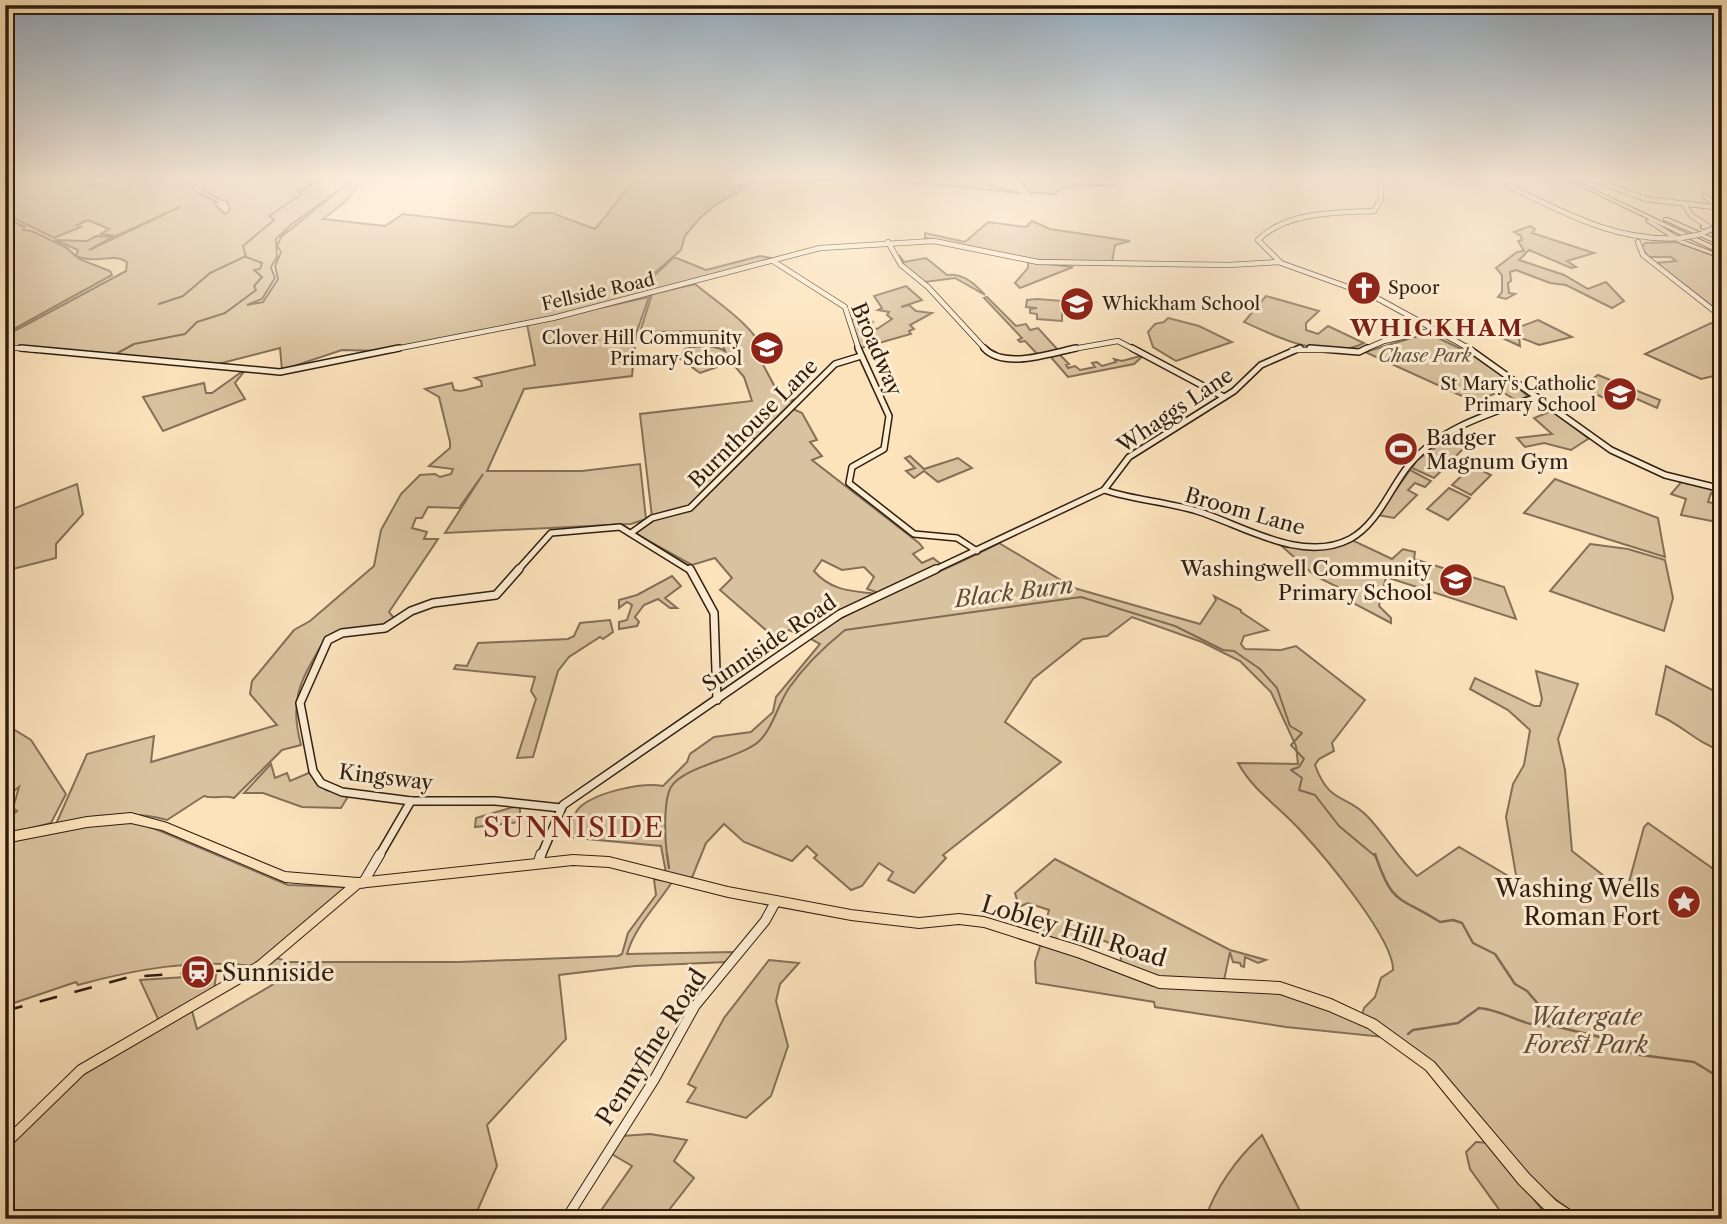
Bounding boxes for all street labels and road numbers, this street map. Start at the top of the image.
street label: Fellside Road [539,268,657,316]
street label: Broadway [846,299,908,400]
street label: Burnthouse Lane [683,353,823,493]
street label: Whaggs Lane [1111,362,1238,458]
street label: Broom Lane [1182,482,1308,540]
street label: Sunniside Road [697,589,841,697]
street label: Kingsway [337,759,435,795]
street label: Lobley Hill Road [978,889,1170,973]
street label: Pennyfine Road [590,963,713,1131]

